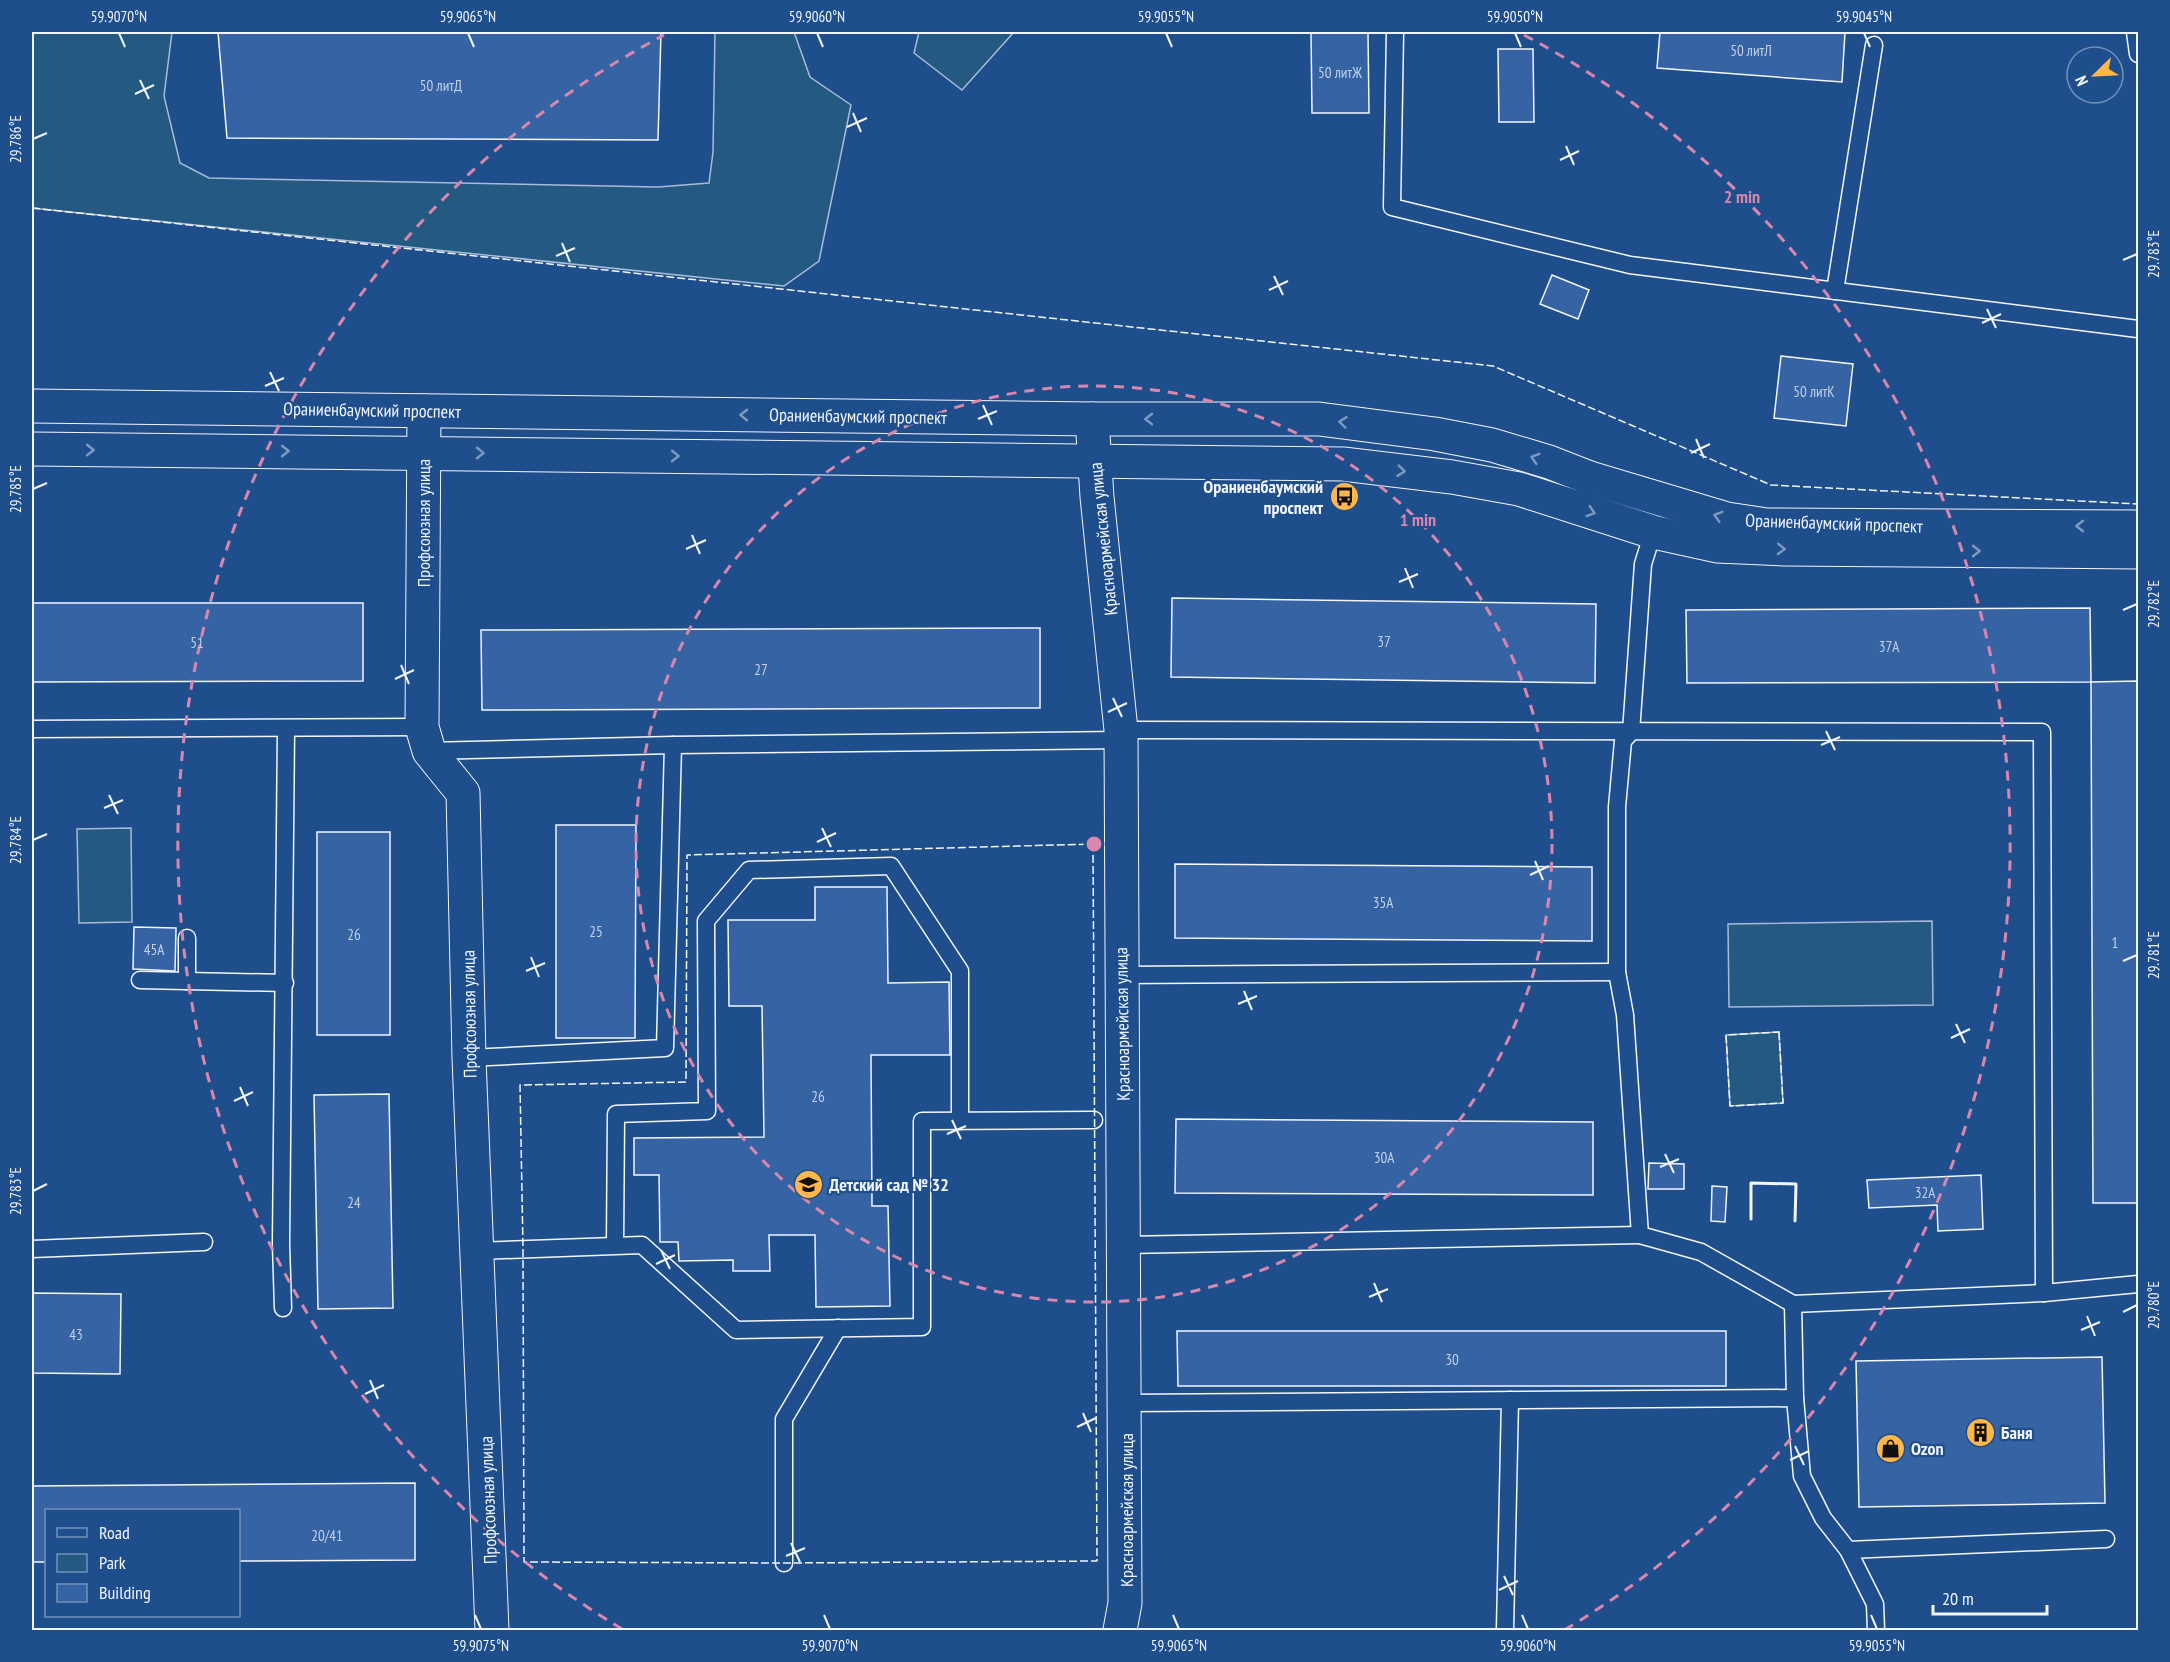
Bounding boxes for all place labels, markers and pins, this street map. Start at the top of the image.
place label: Ораниенбаумский проспект [1203,475,1324,519]
bus stop icon: Ораниенбаумский проспект [1328,480,1360,512]
centre of rings [1084,834,1104,854]
school or university icon: Детский сад № 32 [792,1168,824,1200]
place label: Детский сад № 32 [829,1173,949,1196]
building icon: Баня [1964,1416,1996,1448]
place label: Баня [2001,1421,2033,1444]
shop icon: Ozon [1874,1432,1906,1464]
place label: Ozon [1911,1437,1944,1460]

